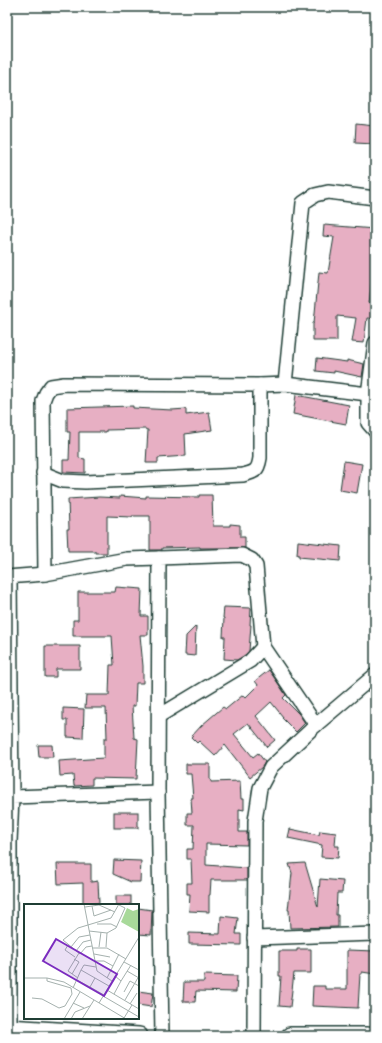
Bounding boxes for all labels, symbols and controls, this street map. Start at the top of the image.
inset map [24,904,139,1019]

